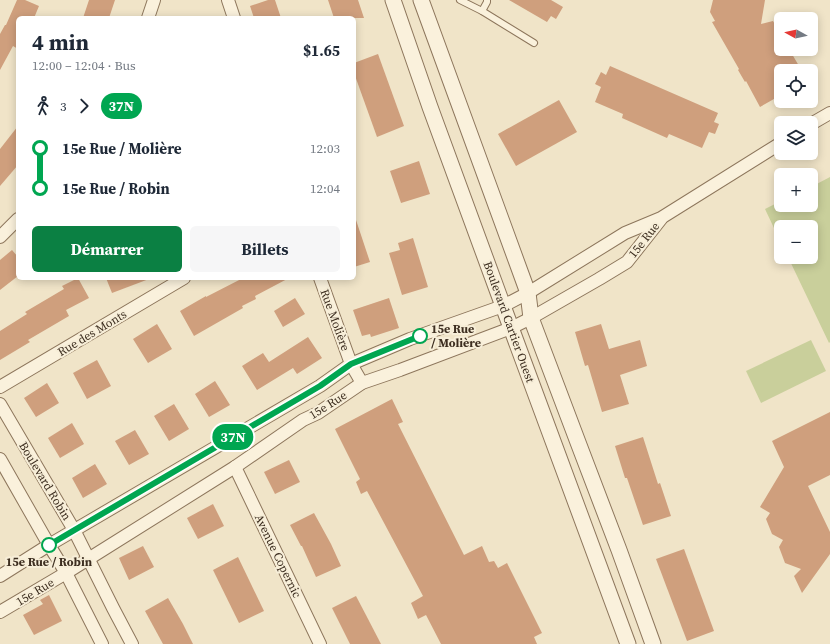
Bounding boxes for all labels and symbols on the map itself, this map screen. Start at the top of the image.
north arrow [774,12,818,56]
street label: 15e Rue [625,219,663,261]
street label: Boulevard Cartier Ouest [480,259,538,385]
street label: Rue Molière [316,287,354,353]
street label: Rue des Monts [54,306,130,360]
place label: 15e Rue / Molière [431,321,481,351]
marker: 15e Rue / Molière [412,328,428,344]
street label: 15e Rue [306,387,350,423]
line badge: 37N [210,424,256,450]
street label: Boulevard Robin [15,439,75,523]
street label: Avenue Copernic [251,512,305,601]
marker: 15e Rue / Robin [41,537,57,553]
place label: 15e Rue / Robin [6,554,93,570]
street label: 15e Rue [13,574,57,610]

